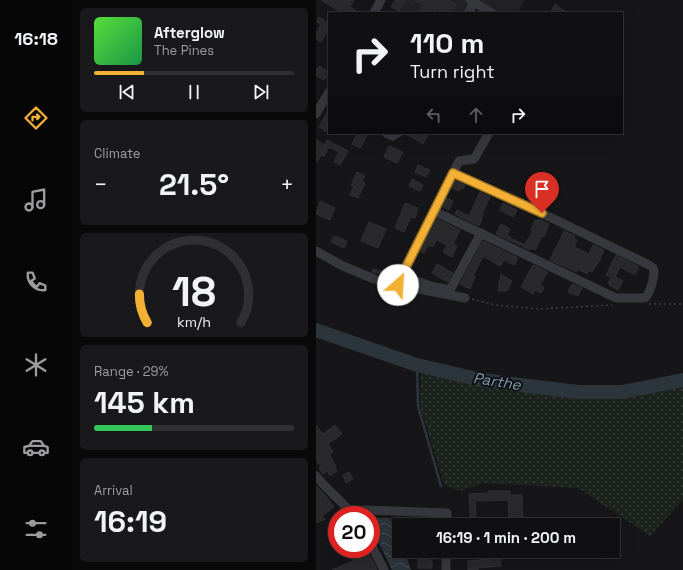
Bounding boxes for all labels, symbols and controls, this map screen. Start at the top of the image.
text: Afterglow [154,23,225,42]
text: 110 m [410,25,484,61]
text: 16:18 [14,27,58,50]
icon: right [344,28,396,80]
text: The Pines [154,42,214,59]
text: Turn right [410,60,494,83]
icon: previous [116,81,138,103]
icon: pause [183,81,205,103]
icon: next [250,81,272,103]
icon: directions [22,104,50,132]
icon: left [423,104,445,126]
icon: ahead [465,104,487,126]
icon: right [507,104,529,126]
text: Climate [94,145,140,162]
text: 21.5° [159,165,229,204]
text: − [94,170,108,198]
text: + [280,170,294,198]
pin [525,172,559,213]
icon: arrive [531,178,553,200]
icon: music [22,186,50,214]
position arrow [377,264,419,306]
text: 18 [172,265,216,318]
icon: phone [22,268,50,296]
text: km/h [177,313,211,331]
icon: climate [22,351,50,379]
text: Range · 29% [94,363,169,380]
water label: Parthe [472,368,523,394]
text: 145 km [94,383,195,422]
icon: car [22,433,50,461]
text: Arrival [94,482,133,499]
text: 16:19 [94,502,167,541]
speed limit sign: 20 [328,506,380,558]
icon: filters [22,515,50,543]
text: 16:19 · 1 min · 200 m [436,528,576,547]

